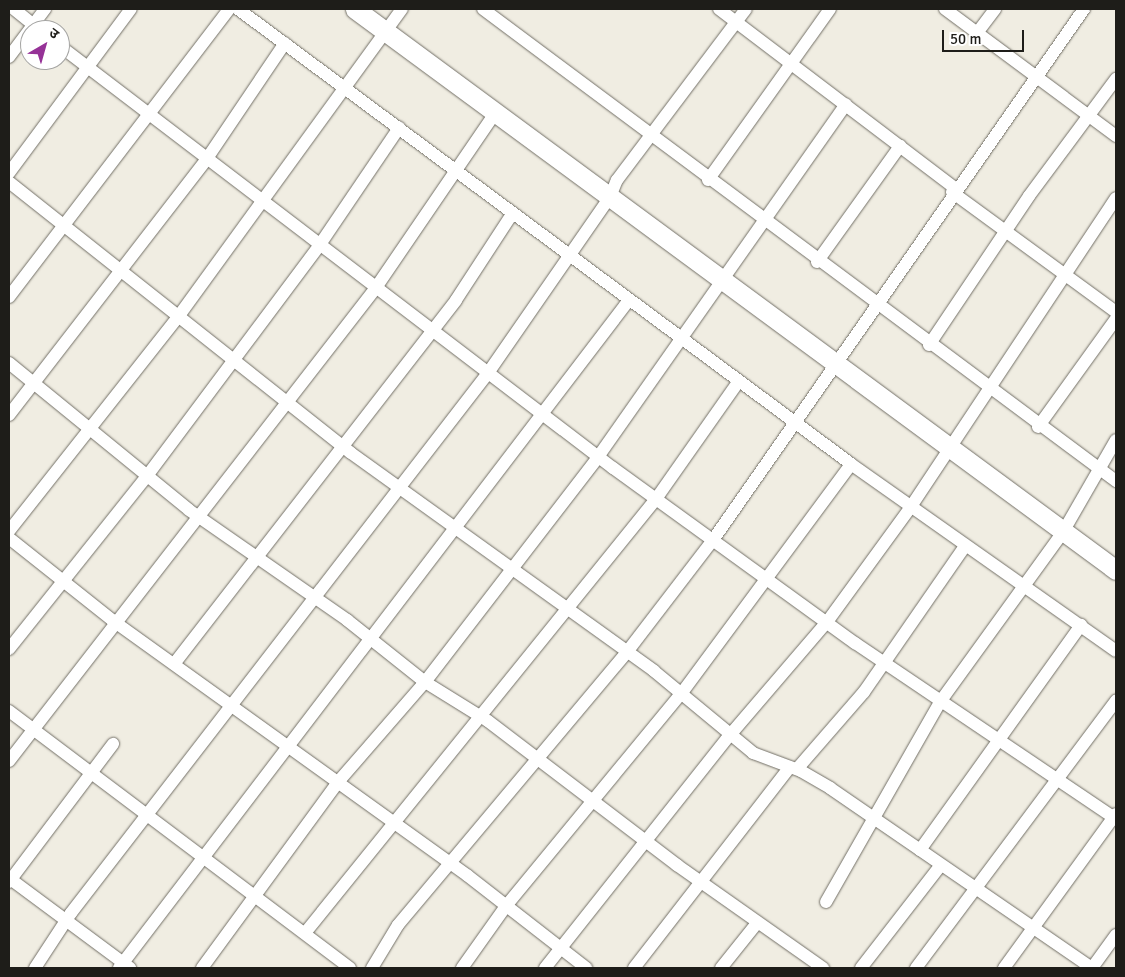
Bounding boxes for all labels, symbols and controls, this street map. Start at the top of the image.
north arrow [20,20,70,70]
scale bar [945,20,1028,52]
text: उ [45,24,62,43]
text: 50 m [950,30,981,48]

